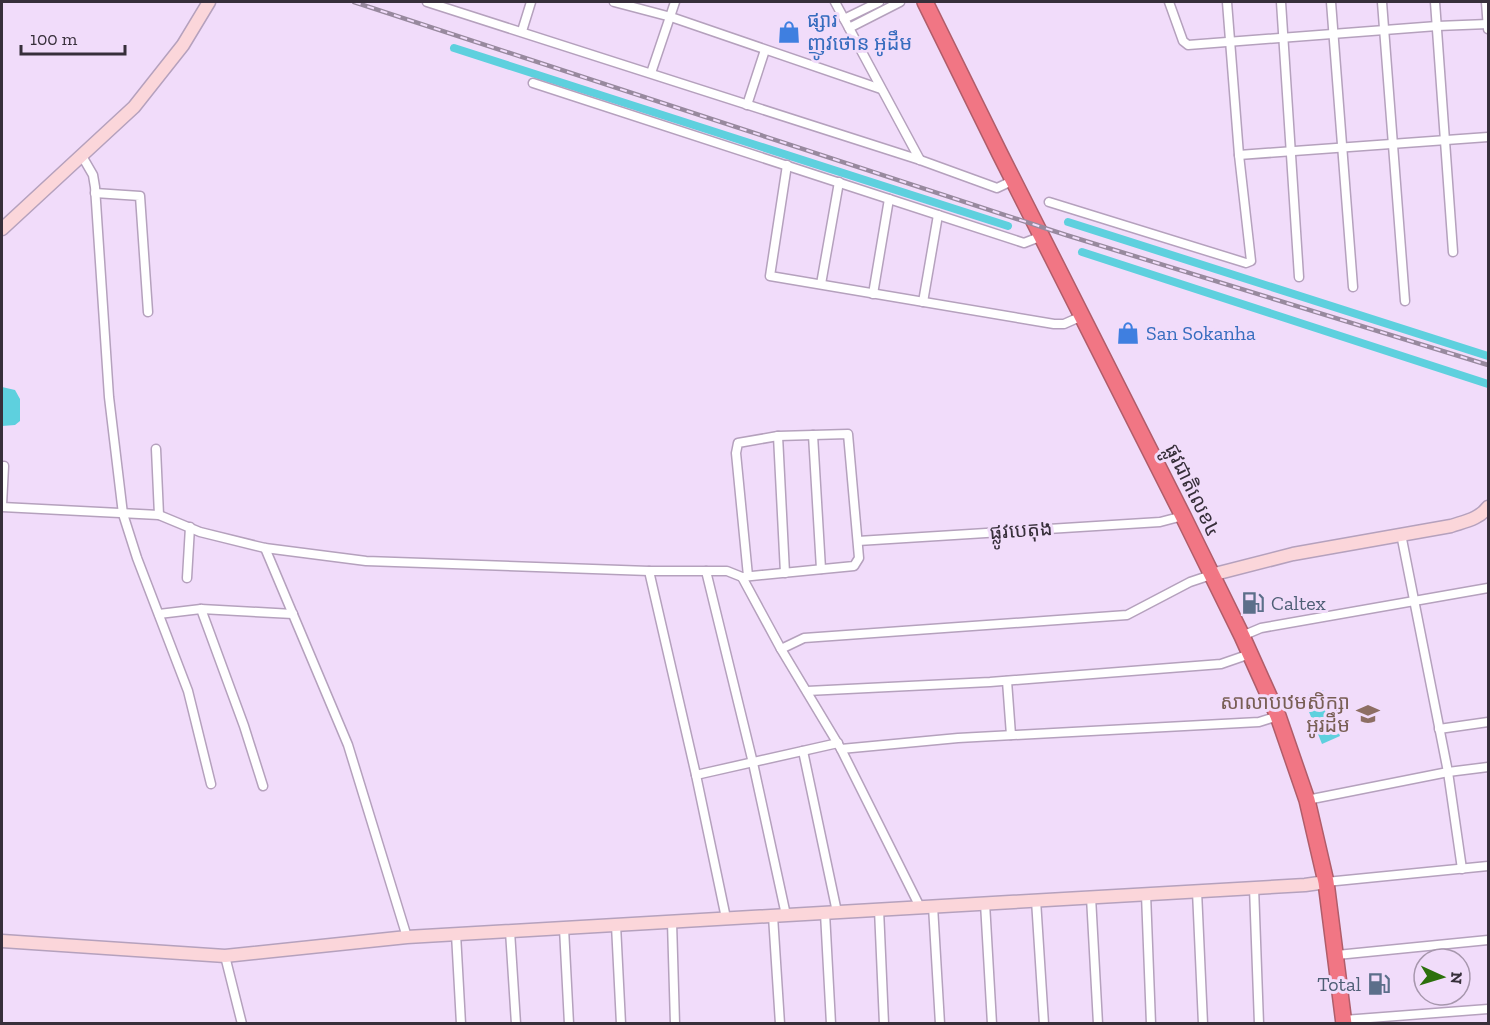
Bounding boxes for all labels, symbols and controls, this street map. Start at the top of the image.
place label: ផ្សារ ញូវថោន អូដឹម [807,8,912,61]
scale bar [21,18,124,56]
shop icon: ផ្សារ ញូវថោន អូដឹម [776,19,802,45]
text: 100 m [30,28,78,50]
shop icon: San Sokanha [1115,320,1141,346]
place label: San Sokanha [1146,321,1256,345]
street label: ផ្លូវជាតិលេខ៤ [1154,440,1226,543]
street label: ផ្លូវបេតុង [989,516,1054,551]
fuel station icon: Caltex [1240,590,1266,616]
place label: Caltex [1271,591,1326,615]
place label: សាលាបឋមសិក្សា អូរដឹម [1220,690,1350,739]
school or university icon: សាលាបឋមសិក្សា អូរដឹម [1355,701,1381,727]
north arrow [1412,947,1472,1007]
fuel station icon: Total [1366,971,1392,997]
text: N [1447,971,1466,985]
place label: Total [1317,972,1361,996]

